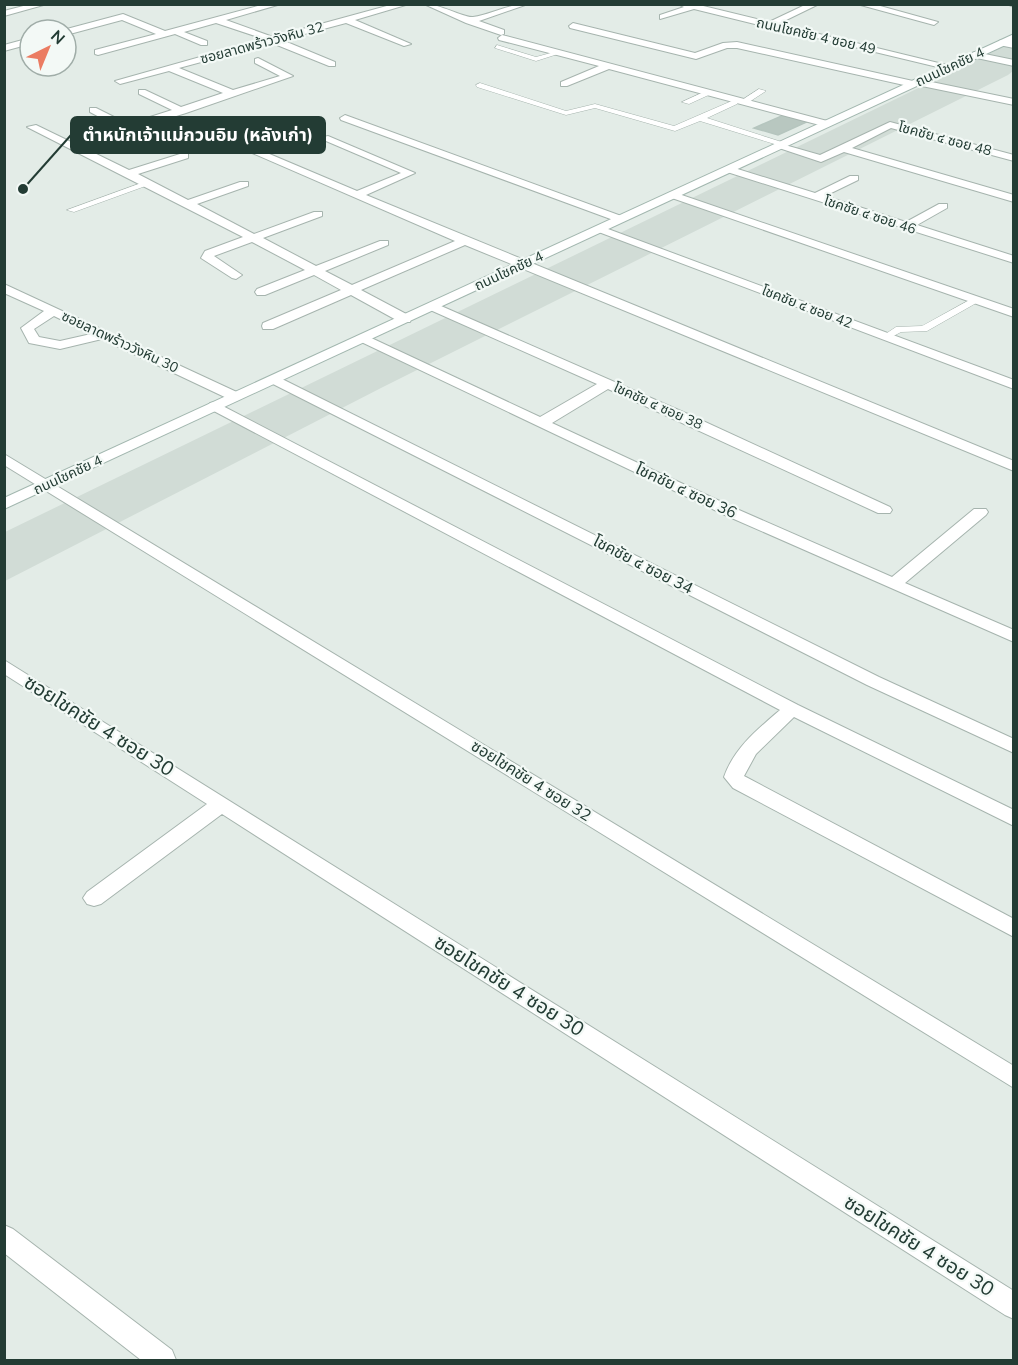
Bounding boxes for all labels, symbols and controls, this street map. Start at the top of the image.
street label: ถนนโชคชัย 4 ซอย 49 [754,13,878,59]
street label: ซอยลาดพร้าววังหิน 32 [198,17,326,69]
north arrow [18,18,78,78]
text: N [46,26,69,50]
street label: ถนนโชคชัย 4 [912,43,988,91]
callout: ตำหนักเจ้าแม่กวนอิม (หลังเก่า) [71,117,325,153]
street label: โชคชัย ๔ ซอย 48 [896,117,994,161]
text: ตำหนักเจ้าแม่กวนอิม (หลังเก่า) [83,123,313,147]
street label: โชคชัย ๔ ซอย 46 [822,191,918,239]
street label: ถนนโชคชัย 4 [471,247,547,295]
street label: โชคชัย ๔ ซอย 42 [759,281,855,333]
street label: ซอยลาดพร้าววังหิน 30 [58,307,182,377]
street label: โชคชัย ๔ ซอย 38 [610,378,706,434]
street label: ถนนโชคชัย 4 [30,451,106,499]
street label: โชคชัย ๔ ซอย 36 [632,458,740,524]
street label: โชคชัย ๔ ซอย 34 [589,530,697,600]
street label: ซอยโชคชัย 4 ซอย 30 [19,669,179,783]
street label: ซอยโชคชัย 4 ซอย 32 [467,735,595,827]
street label: ซอยโชคชัย 4 ซอย 30 [429,929,589,1043]
street label: ซอยโชคชัย 4 ซอย 30 [839,1189,999,1303]

